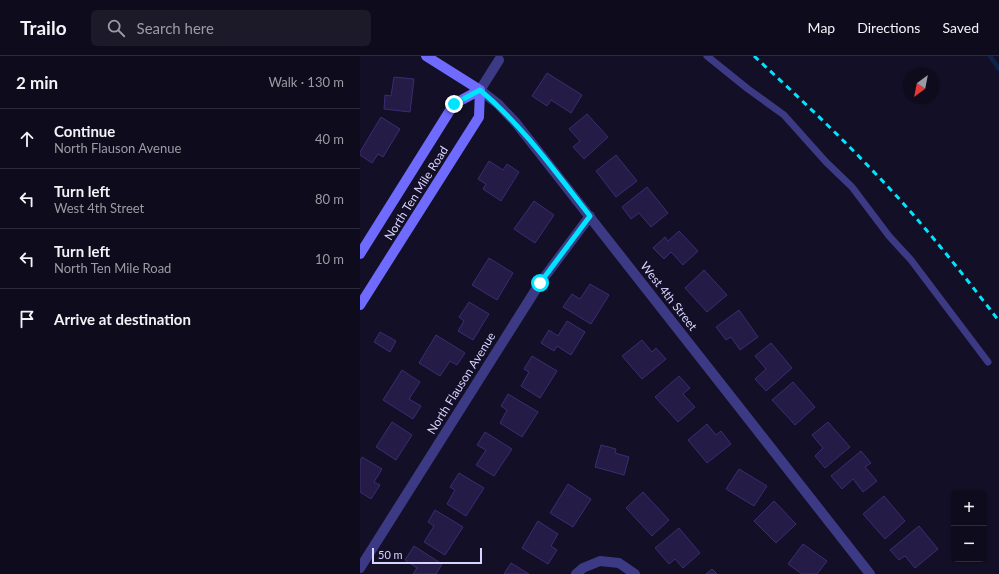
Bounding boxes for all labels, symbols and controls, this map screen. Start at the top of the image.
search box [91,10,371,46]
text: Trailo [20,16,67,39]
icon: search [105,17,127,39]
text: Search here [137,19,214,37]
text: Map [808,19,835,36]
text: Directions [857,19,920,36]
text: Saved [942,19,979,36]
north arrow [903,68,939,104]
text: 2 min [16,72,58,93]
text: Walk · 130 m [268,74,344,90]
route end [445,95,463,113]
text: Continue [54,122,115,140]
icon: ahead [16,128,38,150]
text: 40 m [315,131,344,147]
text: North Flauson Avenue [54,140,181,156]
street label: North Ten Mile Road [381,143,451,243]
text: Turn left [54,182,110,200]
icon: left [16,188,38,210]
text: 80 m [315,191,344,207]
text: West 4th Street [54,200,144,216]
text: Turn left [54,242,110,260]
icon: left [16,248,38,270]
text: 10 m [315,251,344,267]
street label: West 4th Street [637,259,701,334]
text: North Ten Mile Road [54,260,171,276]
route start [531,274,549,292]
icon: arrive [16,308,38,330]
text: Arrive at destination [54,310,191,328]
street label: North Flauson Avenue [424,329,498,437]
map controls [951,490,987,562]
button: + [951,490,987,526]
button: − [951,526,987,562]
scale bar [372,546,482,565]
text: 50 m [378,548,403,561]

